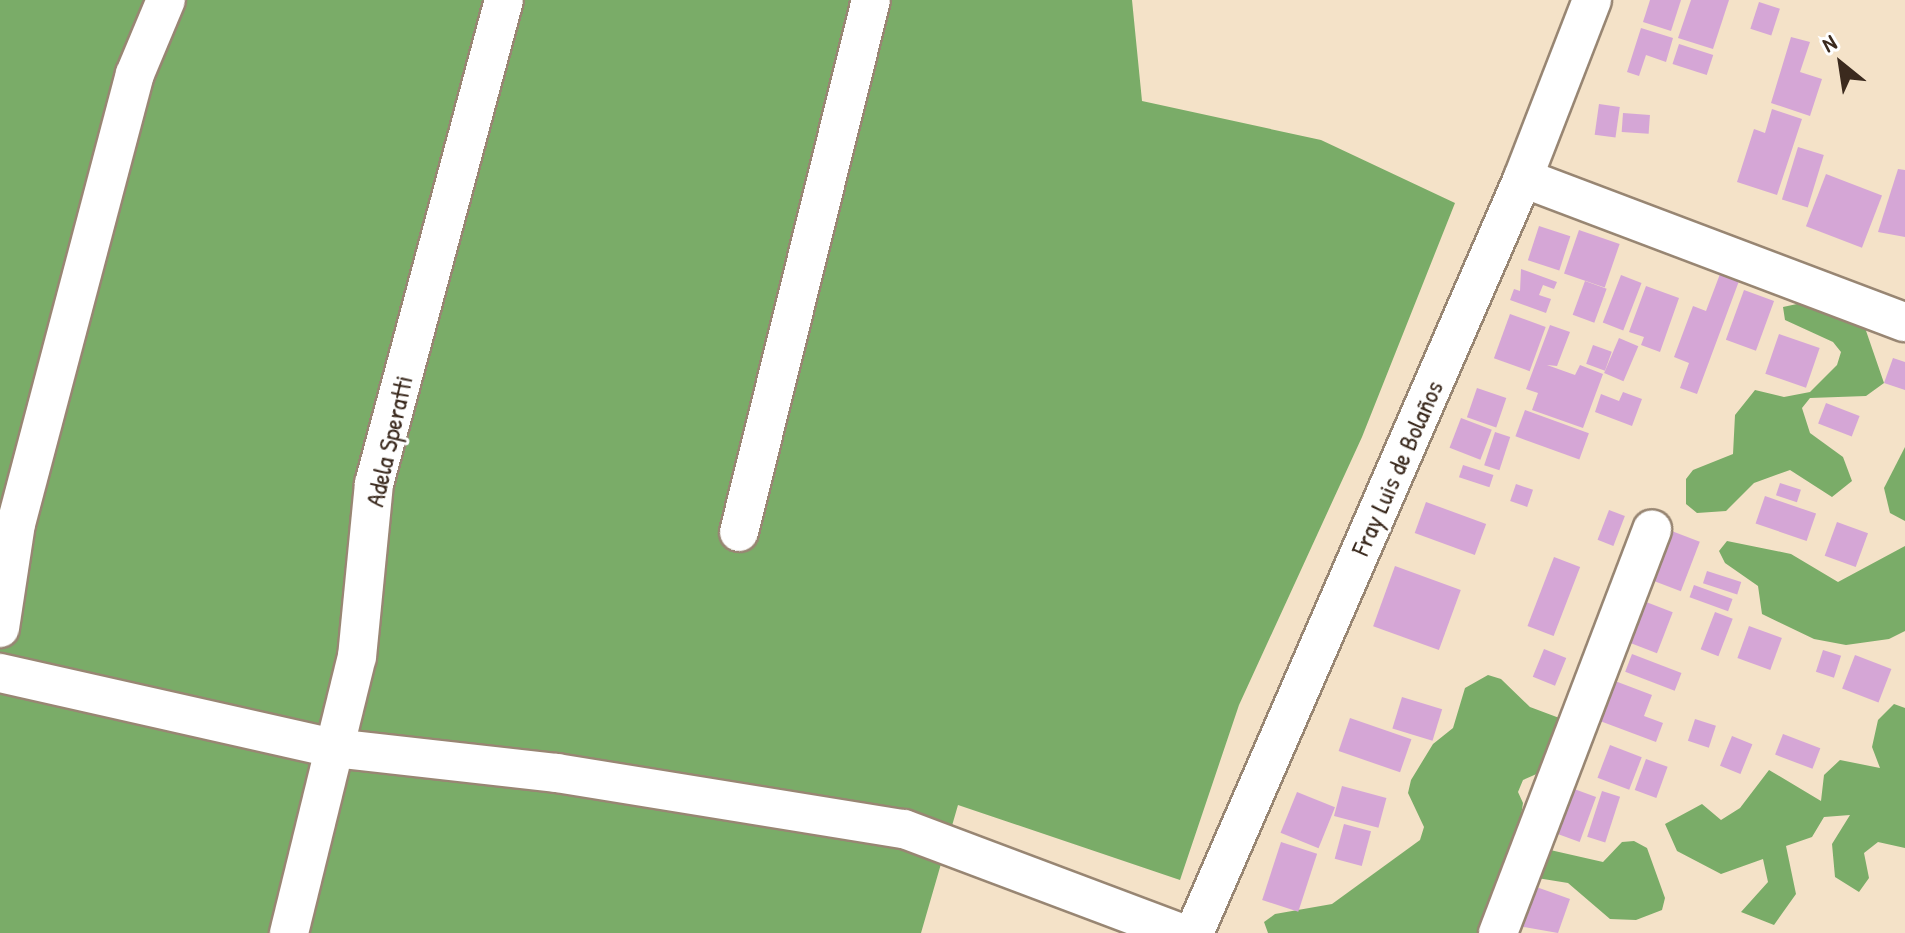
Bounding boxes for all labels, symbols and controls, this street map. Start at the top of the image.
north arrow [1801,24,1881,104]
text: N [1816,27,1842,59]
street label: Adela Speratti [359,372,419,510]
street label: Fray Luis de Bolaños [1344,376,1450,560]

